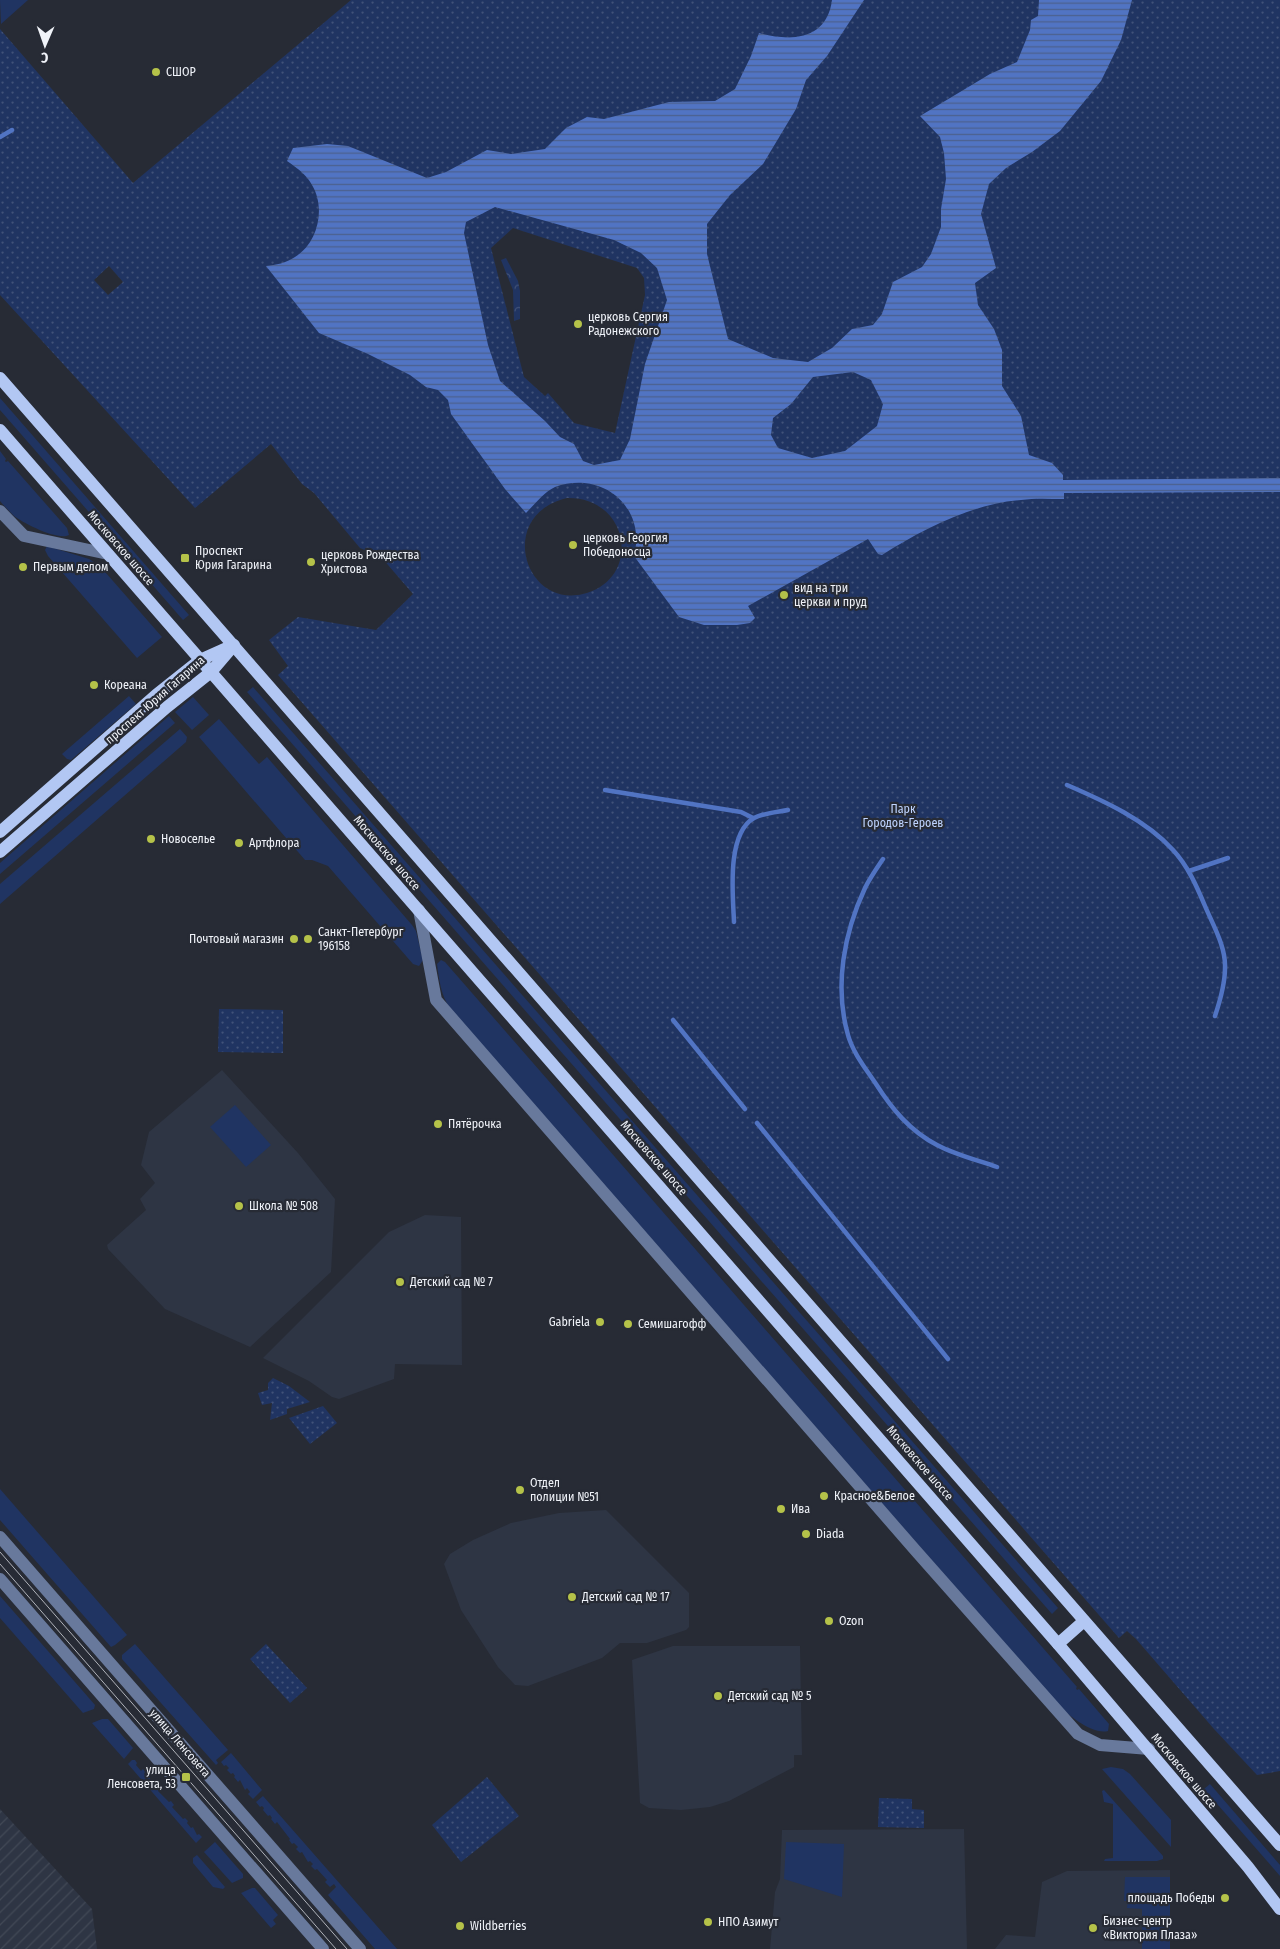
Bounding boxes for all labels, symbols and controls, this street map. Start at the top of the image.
north arrow [20,20,70,70]
text: С [40,49,49,66]
place label: СШОР [166,65,196,79]
marker: СШОР [150,66,162,78]
place label: церковь Сергия Радонежского [588,310,668,338]
marker: церковь Сергия Радонежского [572,318,584,330]
street label: Московское шоссе [85,508,157,588]
place label: церковь Георгия Победоносца [583,531,668,559]
marker: церковь Георгия Победоносца [567,539,579,551]
place label: Проспект Юрия Гагарина [195,544,272,572]
place label: церковь Рождества Христова [321,548,419,576]
marker: Проспект Юрия Гагарина [179,552,191,564]
marker: церковь Рождества Христова [305,556,317,568]
place label: Первым делом [33,560,108,574]
marker: Первым делом [17,561,29,573]
place label: вид на три церкви и пруд [794,581,867,609]
marker: вид на три церкви и пруд [778,589,790,601]
street label: проспект Юрия Гагарина [103,653,207,747]
place label: Кореана [104,678,147,692]
marker: Кореана [88,679,100,691]
park label: Парк Городов-Героев [863,802,943,830]
street label: Московское шоссе [351,813,423,893]
place label: Новоселье [161,832,215,846]
marker: Новоселье [145,833,157,845]
place label: Артфлора [249,836,299,850]
marker: Артфлора [233,837,245,849]
place label: Санкт-Петербург 196158 [318,925,404,953]
place label: Почтовый магазин [189,932,284,946]
marker: Почтовый магазин [288,933,300,945]
marker: Санкт-Петербург 196158 [302,933,314,945]
place label: Пятёрочка [448,1117,502,1131]
marker: Пятёрочка [432,1118,444,1130]
street label: Московское шоссе [618,1118,690,1198]
place label: Школа № 508 [249,1199,318,1213]
marker: Школа № 508 [233,1200,245,1212]
place label: Детский сад № 7 [409,1275,493,1289]
marker: Детский сад № 7 [394,1276,406,1288]
place label: Gabriela [549,1315,590,1329]
marker: Gabriela [594,1316,606,1328]
place label: Семишагофф [638,1317,706,1331]
marker: Семишагофф [622,1318,634,1330]
street label: Московское шоссе [884,1423,956,1503]
place label: Отдел полиции №51 [530,1476,599,1504]
marker: Отдел полиции №51 [514,1484,526,1496]
place label: Красное&Белое [834,1489,915,1503]
marker: Красное&Белое [818,1490,830,1502]
place label: Ива [791,1502,810,1516]
marker: Ива [775,1503,787,1515]
place label: Diada [816,1527,844,1541]
marker: Diada [800,1528,812,1540]
place label: Детский сад № 17 [581,1590,670,1604]
marker: Детский сад № 17 [566,1591,578,1603]
place label: Ozon [839,1614,864,1628]
marker: Ozon [823,1615,835,1627]
place label: Детский сад № 5 [727,1689,812,1703]
marker: Детский сад № 5 [712,1690,724,1702]
street label: улица Ленсовета [147,1706,213,1780]
street label: Московское шоссе [1148,1730,1220,1812]
place label: улица Ленсовета, 53 [107,1763,176,1791]
marker: улица Ленсовета, 53 [180,1771,192,1783]
place label: площадь Победы [1128,1891,1215,1905]
marker: площадь Победы [1219,1892,1231,1904]
place label: Бизнес-центр «Виктория Плаза» [1103,1914,1197,1942]
place label: НПО Азимут [718,1915,779,1929]
marker: НПО Азимут [702,1916,714,1928]
place label: Wildberries [470,1919,526,1933]
marker: Wildberries [454,1920,466,1932]
marker: Бизнес-центр «Виктория Плаза» [1087,1922,1099,1934]

